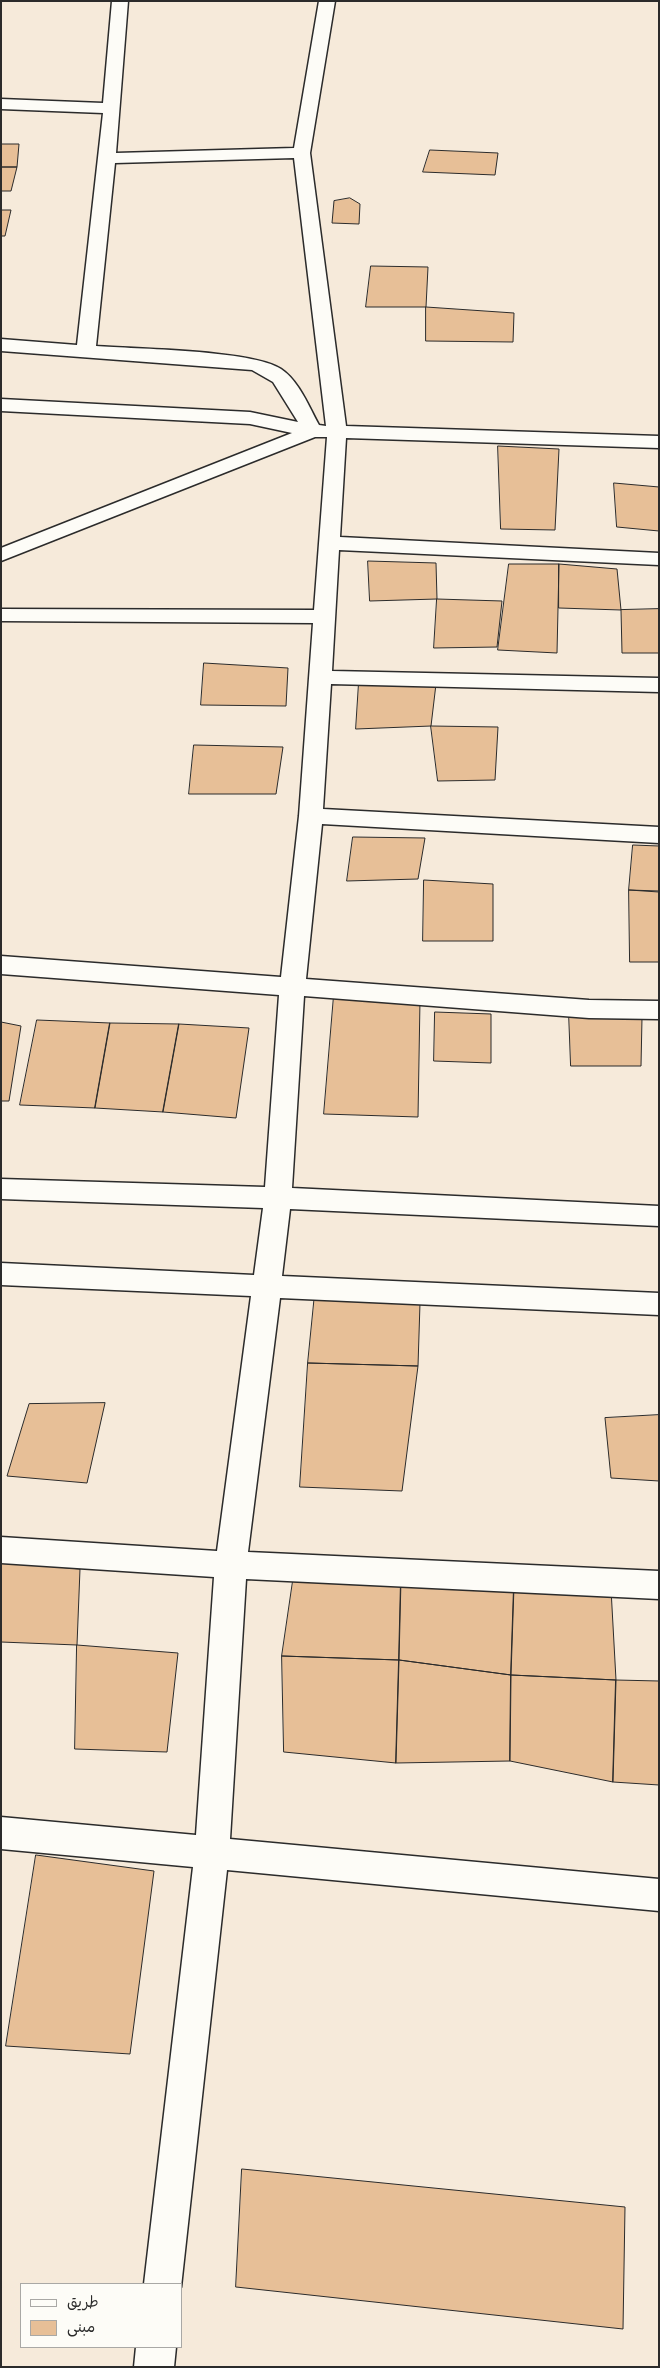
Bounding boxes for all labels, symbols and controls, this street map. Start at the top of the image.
legend [20,2283,182,2348]
text: طريق [67,2291,99,2311]
text: مبنى [67,2316,95,2336]

